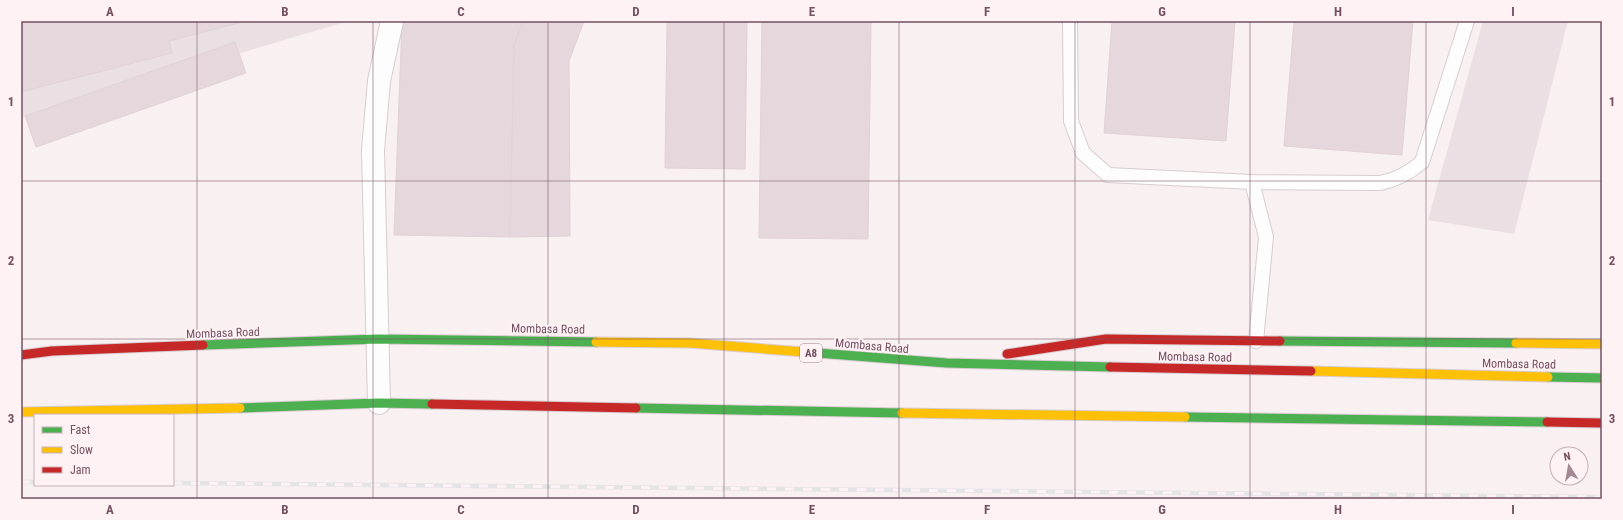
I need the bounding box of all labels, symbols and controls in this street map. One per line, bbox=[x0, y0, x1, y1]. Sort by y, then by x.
text: A bbox=[106, 4, 114, 19]
text: B bbox=[281, 4, 289, 19]
text: C bbox=[457, 4, 465, 19]
text: D bbox=[632, 4, 640, 19]
text: E bbox=[809, 4, 816, 19]
text: F bbox=[984, 4, 990, 19]
text: G bbox=[1158, 4, 1166, 19]
text: H bbox=[1334, 4, 1342, 19]
text: I bbox=[1511, 4, 1515, 19]
text: 1 bbox=[8, 94, 14, 109]
text: 1 bbox=[1609, 94, 1615, 109]
text: 2 bbox=[8, 253, 15, 268]
text: 2 bbox=[1609, 253, 1616, 268]
street label: Mombasa Road bbox=[511, 321, 585, 337]
street label: Mombasa Road bbox=[186, 325, 260, 341]
street label: Mombasa Road bbox=[835, 336, 909, 356]
road number: A8 bbox=[800, 344, 822, 362]
street label: Mombasa Road bbox=[1158, 349, 1232, 365]
street label: Mombasa Road bbox=[1482, 356, 1556, 372]
text: 3 bbox=[8, 411, 14, 426]
text: 3 bbox=[1609, 411, 1615, 426]
legend bbox=[34, 414, 174, 486]
text: Fast bbox=[70, 423, 91, 437]
text: Slow bbox=[70, 443, 93, 457]
north arrow bbox=[1549, 446, 1589, 486]
text: N bbox=[1563, 450, 1572, 464]
text: Jam bbox=[70, 463, 91, 477]
text: A bbox=[106, 502, 114, 517]
text: B bbox=[281, 502, 289, 517]
text: C bbox=[457, 502, 465, 517]
text: D bbox=[632, 502, 640, 517]
text: E bbox=[809, 502, 816, 517]
text: F bbox=[984, 502, 990, 517]
text: G bbox=[1158, 502, 1166, 517]
text: H bbox=[1334, 502, 1342, 517]
text: I bbox=[1511, 502, 1515, 517]

